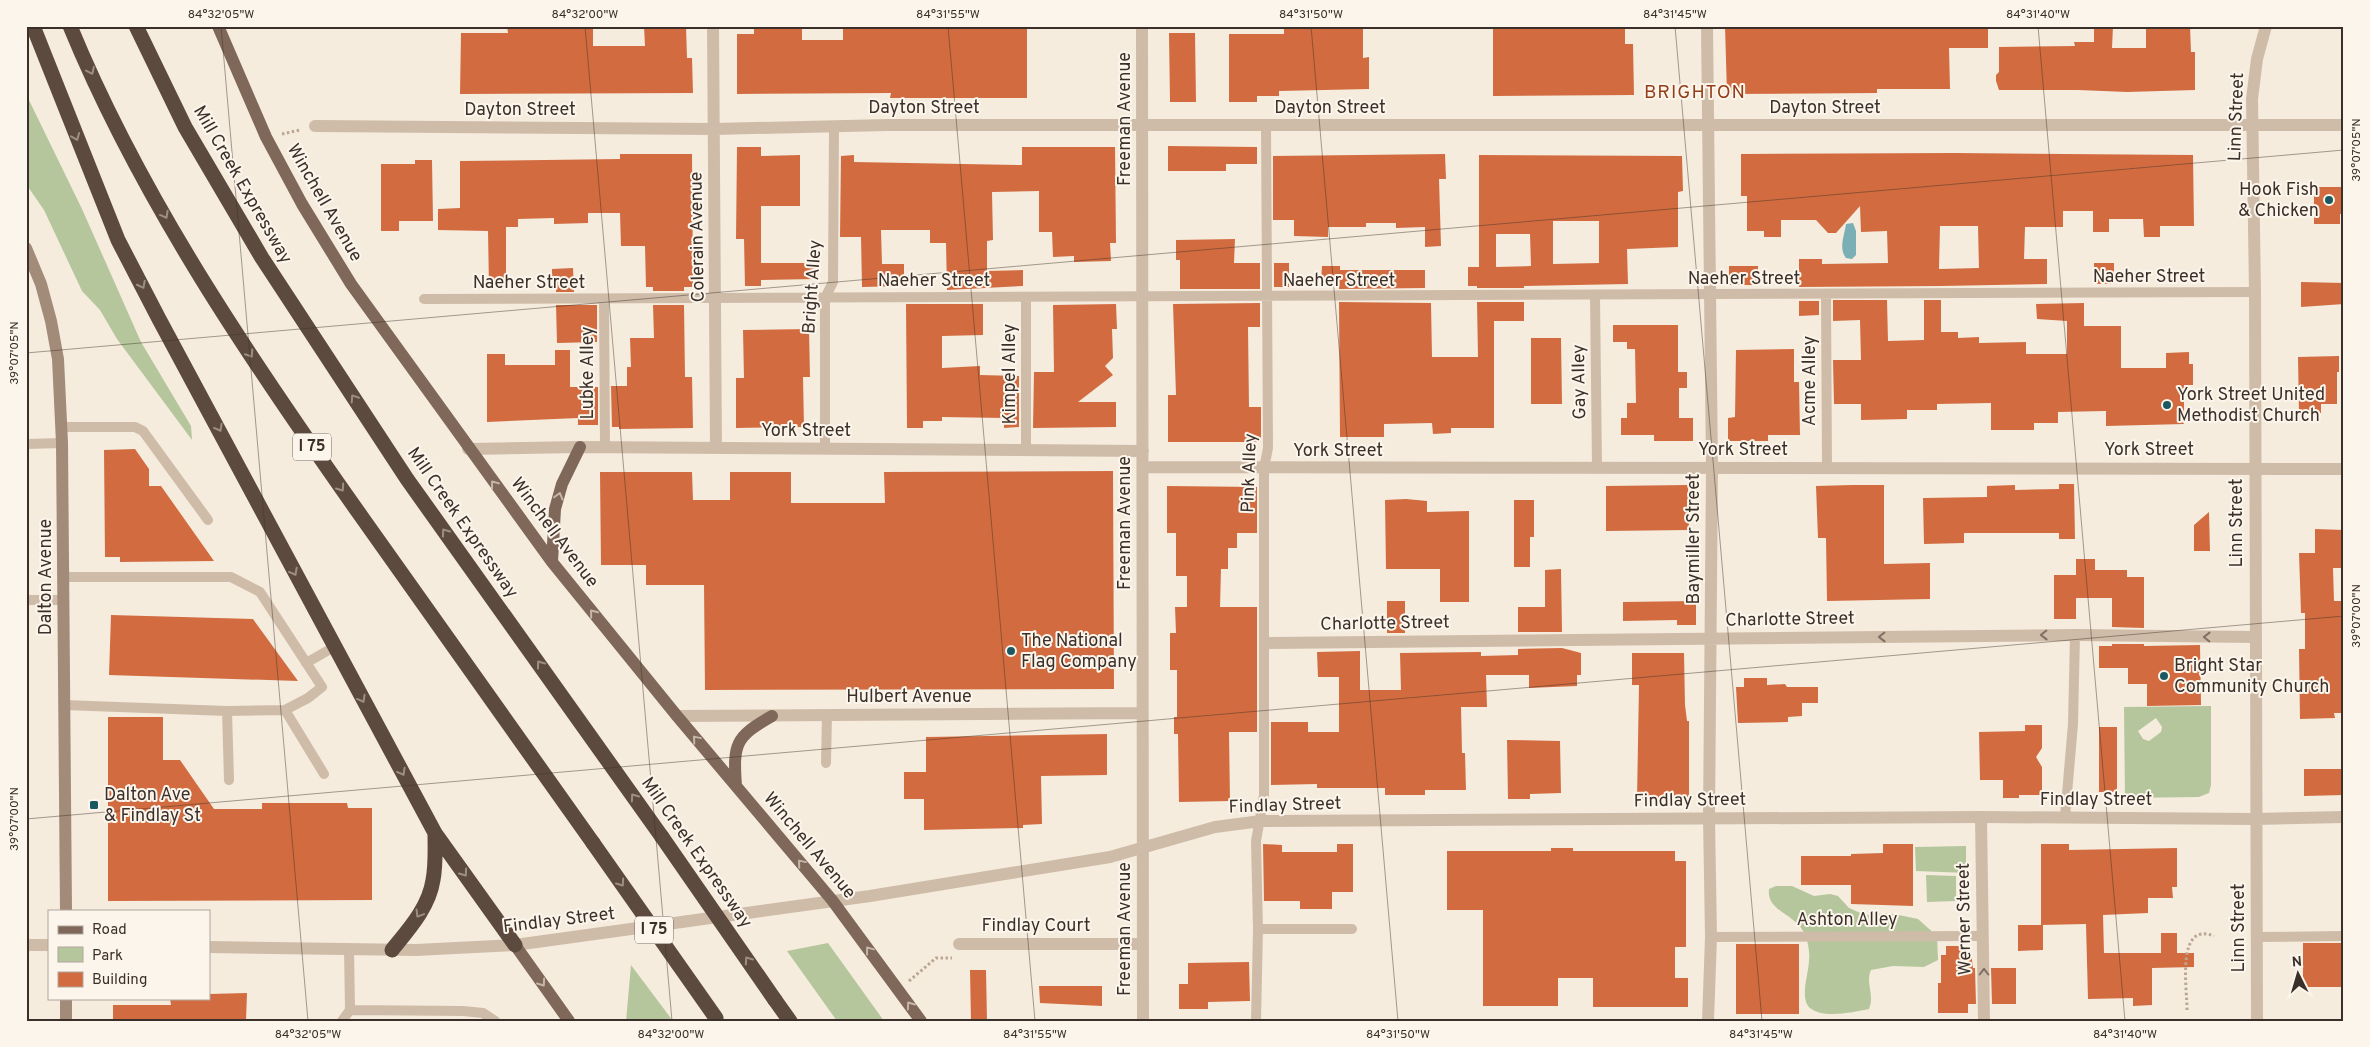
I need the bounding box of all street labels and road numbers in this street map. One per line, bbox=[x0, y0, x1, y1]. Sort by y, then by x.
street label: Freeman Avenue bbox=[1114, 52, 1137, 186]
street label: Linn Street bbox=[2224, 72, 2250, 162]
street label: Dayton Street bbox=[868, 97, 980, 120]
street label: Dayton Street bbox=[1274, 97, 1386, 120]
street label: Dayton Street bbox=[1769, 97, 1881, 120]
street label: Dayton Street bbox=[464, 99, 576, 122]
street label: Mill Creek Expressway bbox=[187, 102, 297, 268]
street label: Winchell Avenue bbox=[281, 140, 367, 266]
street label: Colerain Avenue bbox=[685, 171, 711, 303]
street label: Bright Alley bbox=[798, 239, 828, 335]
street label: Naeher Street bbox=[2093, 266, 2205, 289]
street label: Naeher Street bbox=[1688, 268, 1800, 291]
street label: Naeher Street bbox=[878, 270, 990, 293]
street label: Naeher Street bbox=[1283, 270, 1395, 293]
street label: Naeher Street bbox=[473, 272, 585, 295]
street label: Kimpel Alley bbox=[999, 324, 1022, 424]
street label: Lubke Alley bbox=[577, 326, 600, 420]
street label: Acme Alley bbox=[1799, 336, 1822, 426]
street label: Gay Alley bbox=[1568, 344, 1592, 420]
street label: York Street bbox=[761, 420, 851, 443]
street label: Pink Alley bbox=[1237, 433, 1263, 513]
road number: I 75 bbox=[293, 434, 331, 461]
street label: York Street bbox=[1698, 439, 1788, 462]
street label: York Street bbox=[2104, 439, 2194, 462]
street label: York Street bbox=[1293, 440, 1383, 463]
street label: Mill Creek Expressway bbox=[401, 443, 523, 603]
street label: Freeman Avenue bbox=[1114, 456, 1137, 590]
street label: Winchell Avenue bbox=[505, 473, 603, 593]
street label: Baymiller Street bbox=[1683, 473, 1706, 605]
street label: Linn Street bbox=[2226, 479, 2249, 567]
street label: Dalton Avenue bbox=[35, 519, 58, 635]
street label: Charlotte Street bbox=[1725, 607, 1855, 633]
street label: Charlotte Street bbox=[1320, 611, 1450, 637]
street label: Hulbert Avenue bbox=[846, 686, 972, 709]
street label: Mill Creek Expressway bbox=[635, 773, 757, 933]
street label: Winchell Avenue bbox=[758, 788, 860, 904]
street label: Findlay Street bbox=[1633, 789, 1747, 813]
street label: Findlay Street bbox=[2040, 789, 2152, 812]
street label: Findlay Street bbox=[1228, 793, 1342, 819]
street label: Freeman Avenue bbox=[1114, 862, 1137, 996]
street label: Werner Street bbox=[1953, 863, 1977, 975]
street label: Linn Street bbox=[2228, 884, 2251, 972]
street label: Findlay Street bbox=[502, 903, 616, 939]
street label: Ashton Alley bbox=[1796, 909, 1898, 932]
street label: Findlay Court bbox=[981, 915, 1091, 938]
road number: I 75 bbox=[635, 916, 673, 944]

